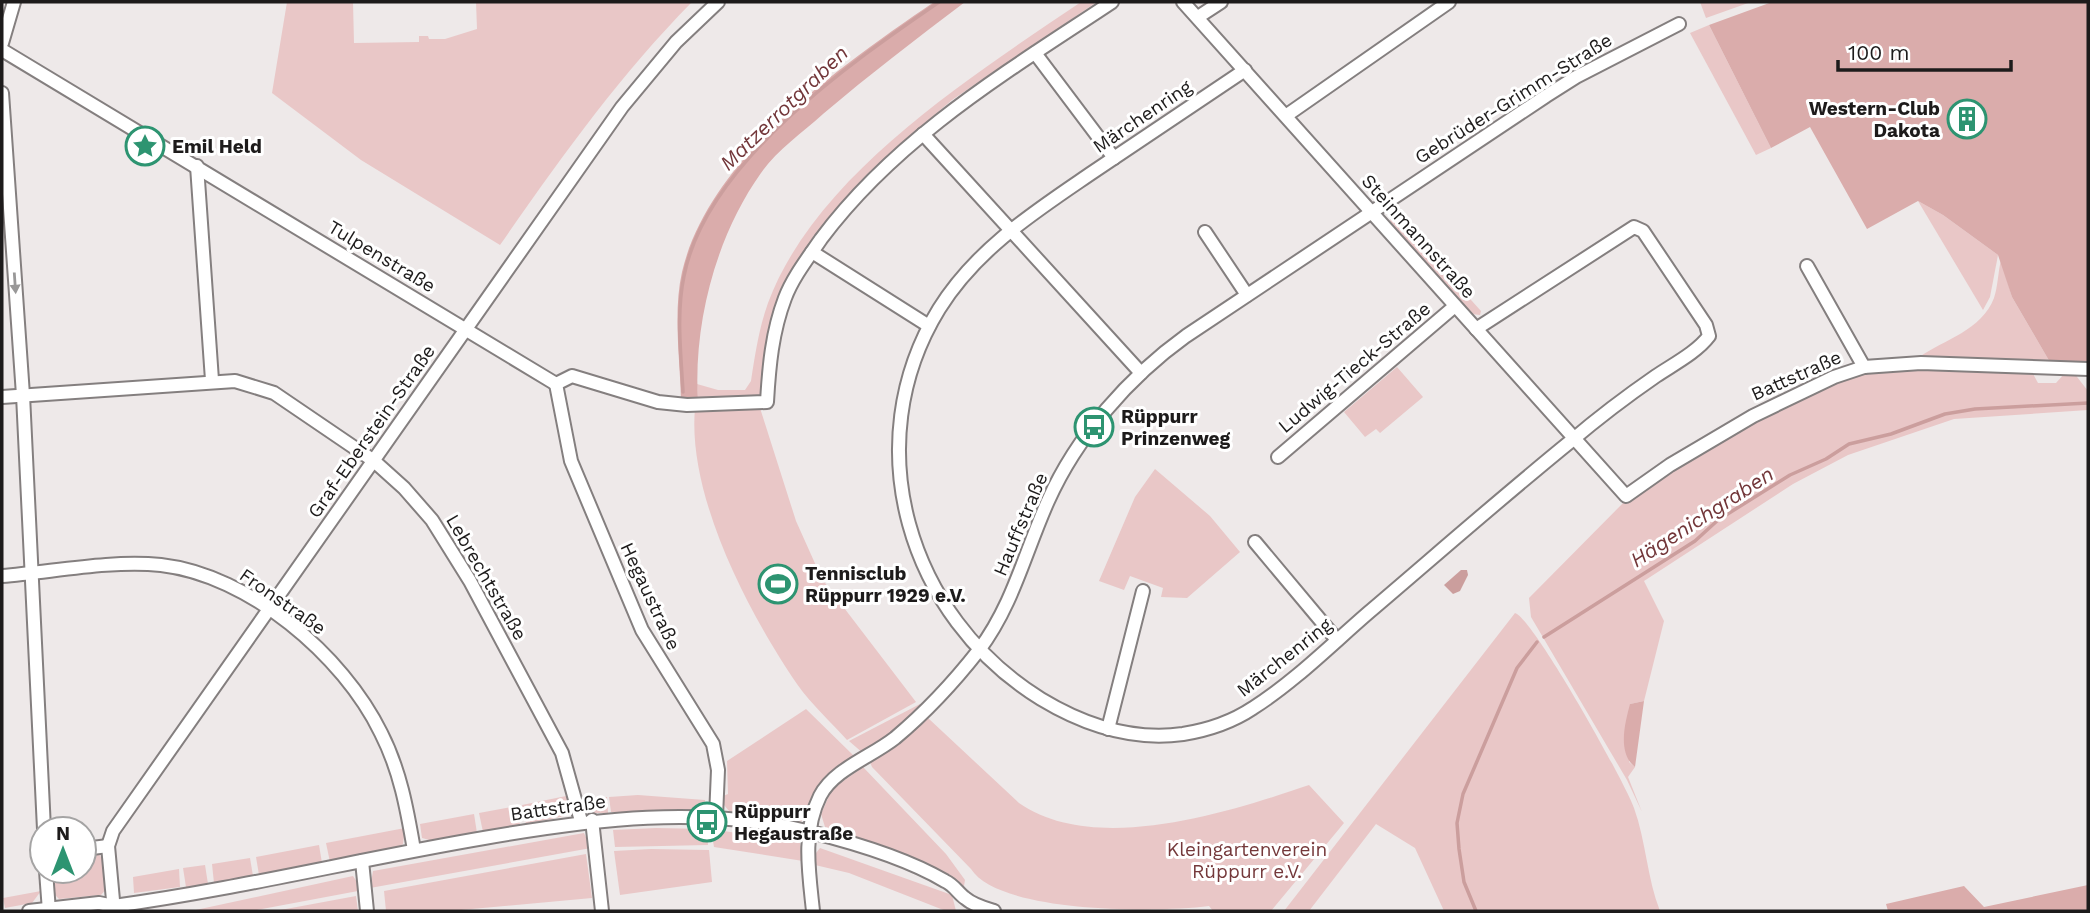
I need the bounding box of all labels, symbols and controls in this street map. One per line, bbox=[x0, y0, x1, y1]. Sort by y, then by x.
street label: Gebrüder-Grimm-Straße bbox=[1410, 28, 1616, 169]
scale bar bbox=[1838, 28, 2011, 72]
water label: Matzerrotgraben bbox=[714, 40, 853, 175]
text: 100 m bbox=[1848, 40, 1910, 65]
street label: Märchenring bbox=[1089, 74, 1197, 158]
place label: Western-Club Dakota bbox=[1809, 97, 1940, 142]
building icon: Western-Club Dakota bbox=[1946, 98, 1988, 140]
place icon: Emil Held bbox=[124, 125, 166, 167]
place label: Emil Held bbox=[172, 135, 262, 158]
street label: Steinmannstraße bbox=[1357, 169, 1480, 303]
street label: Tulpenstraße bbox=[324, 215, 440, 298]
one-way arrow bbox=[10, 272, 21, 294]
street label: Ludwig-Tieck-Straße bbox=[1274, 297, 1435, 438]
street label: Graf-Eberstein-Straße bbox=[303, 340, 440, 522]
street label: Battstraße bbox=[1747, 345, 1845, 406]
place label: Rüppurr Prinzenweg bbox=[1121, 405, 1230, 450]
bus stop icon: Rüppurr Prinzenweg bbox=[1073, 406, 1115, 448]
water label: Hägenichgraben bbox=[1625, 461, 1778, 572]
street label: Hauffstraße bbox=[988, 469, 1053, 579]
street label: Lebrechtstraße bbox=[441, 510, 532, 644]
street label: Hegaustraße bbox=[616, 539, 686, 654]
place label: Tennisclub Rüppurr 1929 e.V. bbox=[805, 562, 966, 607]
street label: Fronstraße bbox=[235, 563, 330, 640]
sports icon: Tennisclub Rüppurr 1929 e.V. bbox=[757, 563, 799, 605]
street label: Märchenring bbox=[1232, 613, 1337, 702]
street label: Battstraße bbox=[509, 789, 607, 826]
place label: Rüppurr Hegaustraße bbox=[734, 800, 853, 845]
bus stop icon: Rüppurr Hegaustraße bbox=[686, 801, 728, 843]
north arrow bbox=[28, 815, 98, 885]
text: N bbox=[56, 822, 70, 845]
park label: Kleingartenverein Rüppurr e.V. bbox=[1167, 838, 1327, 883]

